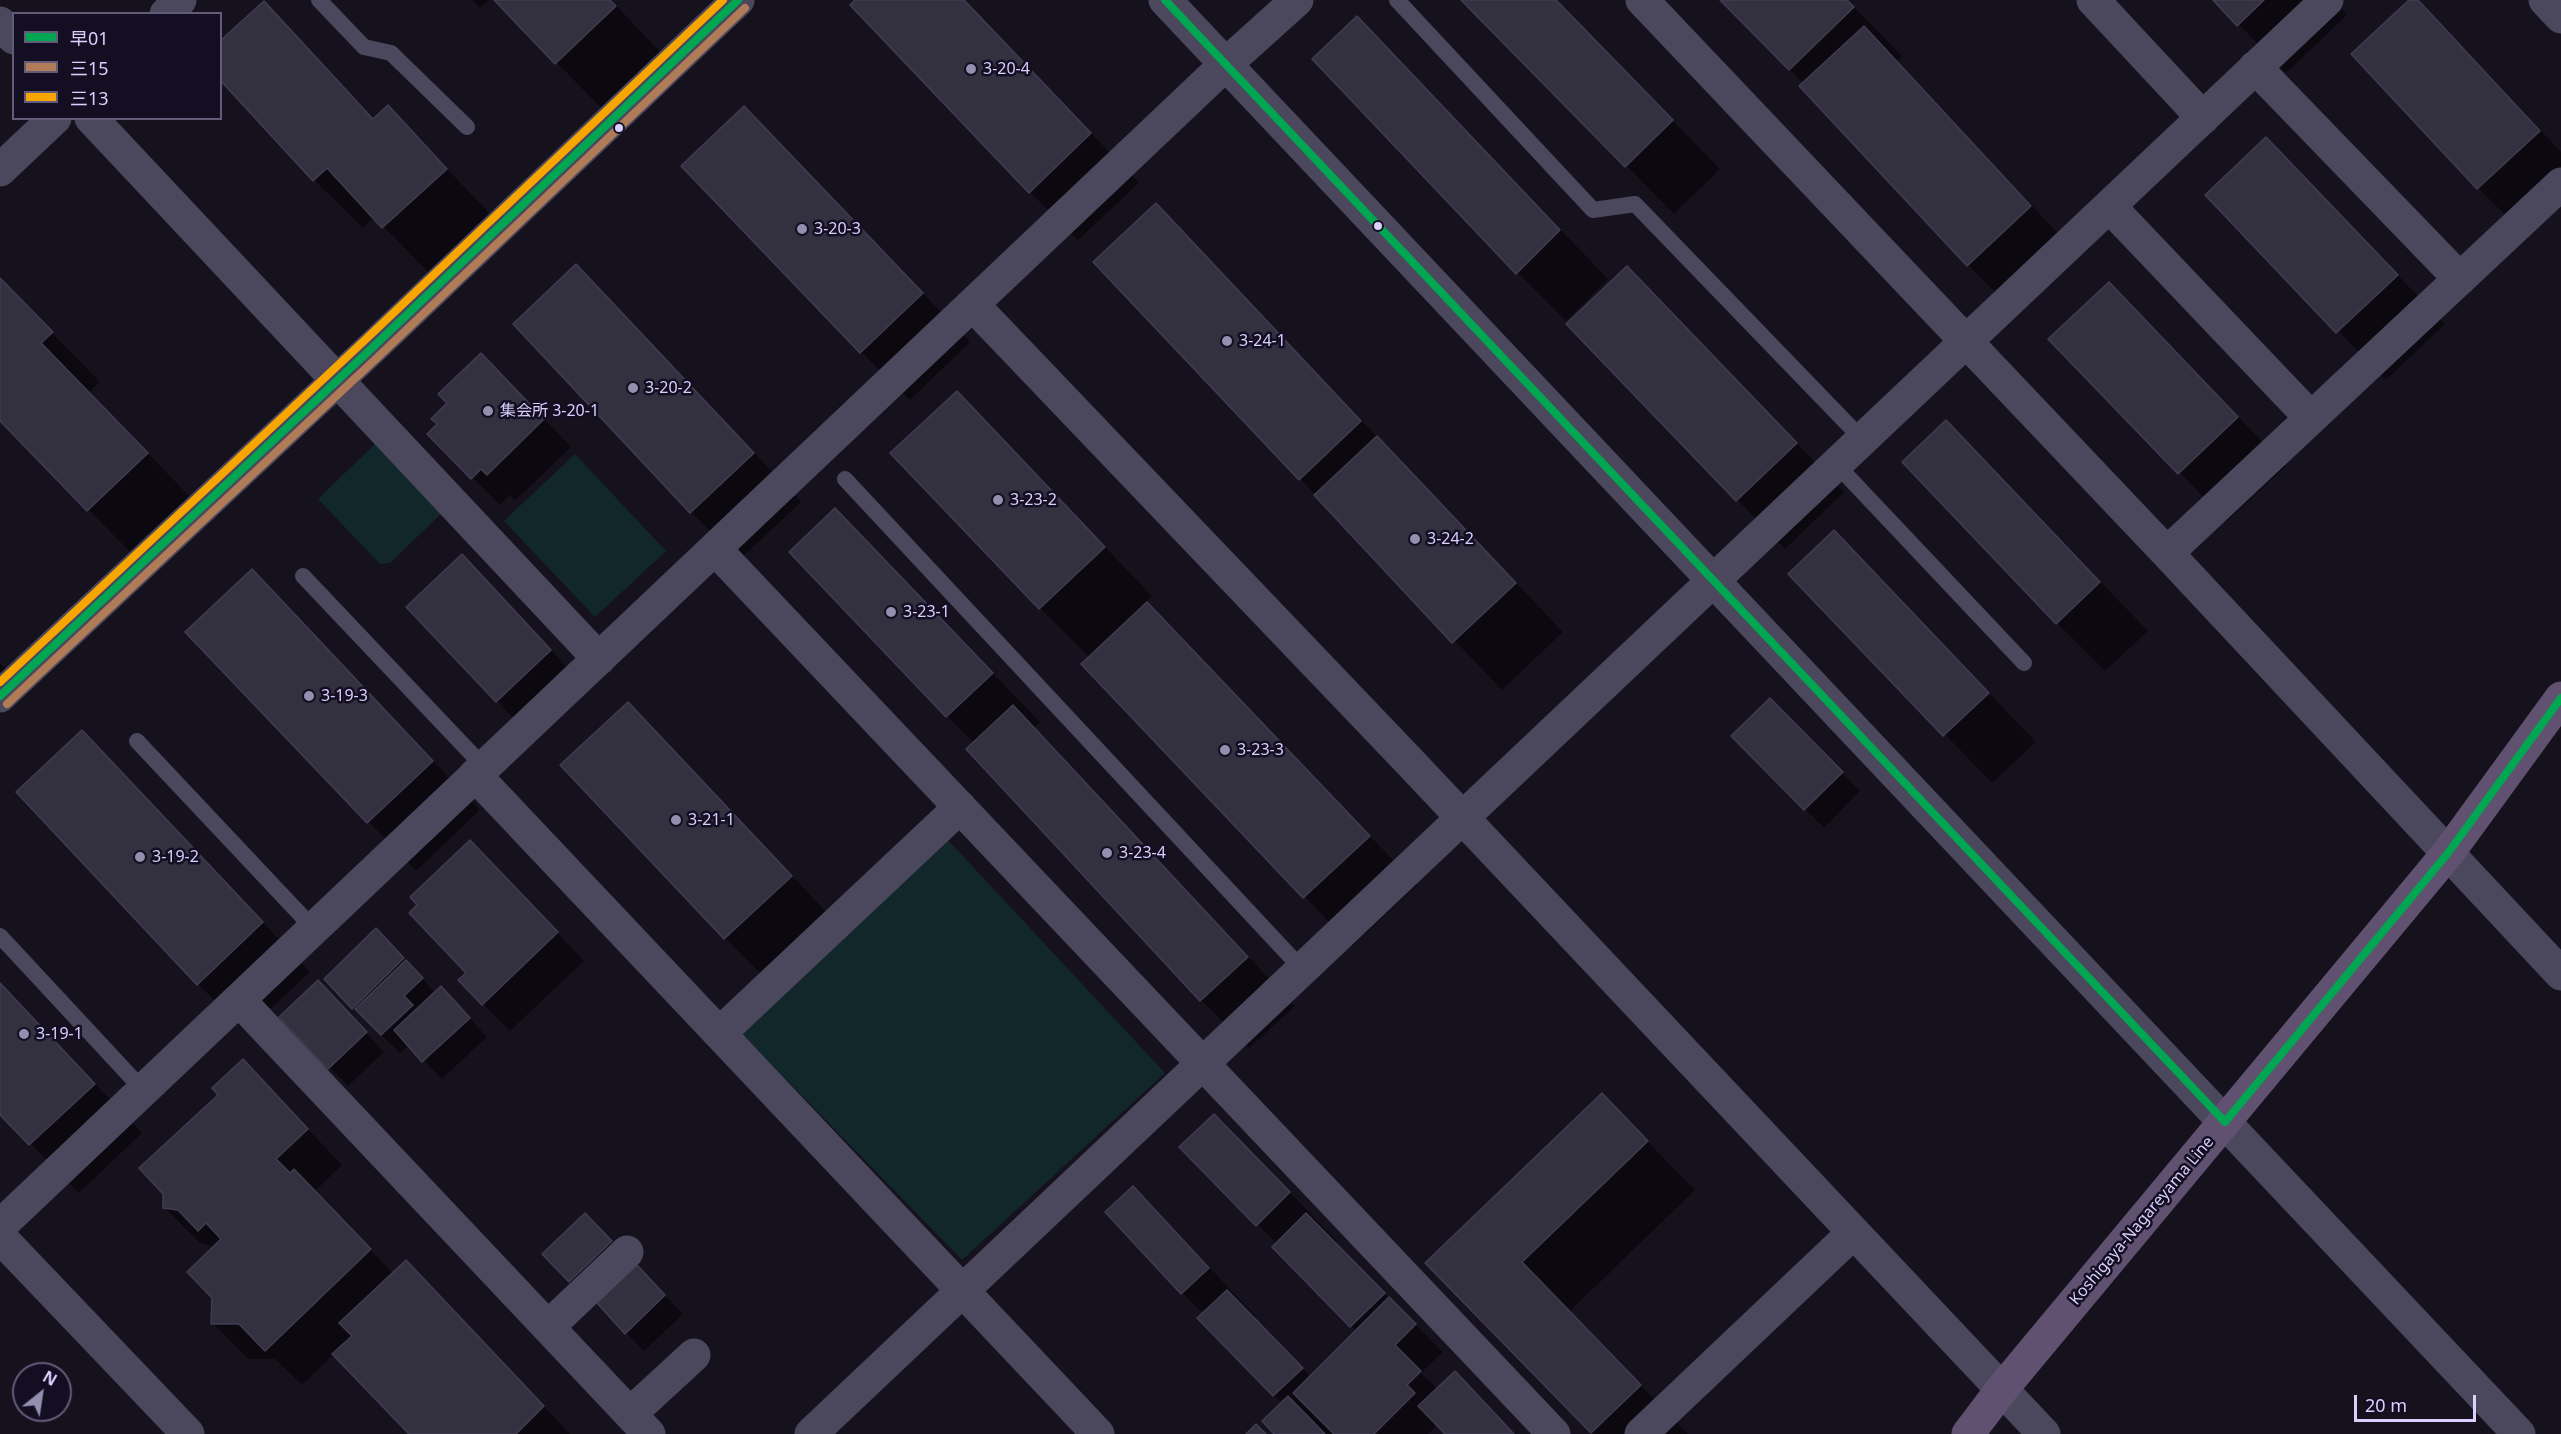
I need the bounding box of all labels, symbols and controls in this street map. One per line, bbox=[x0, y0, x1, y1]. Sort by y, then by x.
legend bbox=[12, 12, 222, 120]
text: 早01 bbox=[70, 26, 109, 50]
text: 三15 bbox=[70, 56, 109, 80]
place label: 3-20-4 bbox=[983, 59, 1030, 79]
marker: 3-20-4 bbox=[964, 62, 978, 76]
text: 三13 bbox=[70, 86, 109, 110]
unlabelled marker bbox=[613, 122, 625, 134]
place label: 3-20-3 bbox=[814, 219, 861, 239]
unlabelled marker bbox=[1372, 220, 1384, 232]
marker: 3-20-3 bbox=[795, 222, 809, 236]
place label: 3-24-1 bbox=[1239, 331, 1286, 351]
marker: 3-24-1 bbox=[1220, 334, 1234, 348]
place label: 3-20-2 bbox=[645, 378, 692, 398]
marker: 3-20-2 bbox=[626, 381, 640, 395]
place label: 集会所 3-20-1 bbox=[500, 401, 599, 421]
marker: 集会所 3-20-1 bbox=[481, 404, 495, 418]
place label: 3-23-2 bbox=[1010, 490, 1057, 510]
marker: 3-23-2 bbox=[991, 493, 1005, 507]
place label: 3-24-2 bbox=[1427, 529, 1474, 549]
marker: 3-24-2 bbox=[1408, 532, 1422, 546]
place label: 3-23-1 bbox=[903, 602, 950, 622]
marker: 3-23-1 bbox=[884, 605, 898, 619]
place label: 3-19-3 bbox=[321, 686, 368, 706]
marker: 3-19-3 bbox=[302, 689, 316, 703]
place label: 3-23-3 bbox=[1237, 740, 1284, 760]
marker: 3-23-3 bbox=[1218, 743, 1232, 757]
place label: 3-21-1 bbox=[688, 810, 735, 830]
marker: 3-21-1 bbox=[669, 813, 683, 827]
place label: 3-23-4 bbox=[1119, 843, 1166, 863]
marker: 3-23-4 bbox=[1100, 846, 1114, 860]
place label: 3-19-2 bbox=[152, 847, 199, 867]
marker: 3-19-2 bbox=[133, 850, 147, 864]
place label: 3-19-1 bbox=[36, 1024, 83, 1044]
marker: 3-19-1 bbox=[17, 1027, 31, 1041]
street label: Koshigaya-Nagareyama Line bbox=[2066, 1133, 2218, 1309]
north arrow bbox=[12, 1362, 72, 1422]
text: N bbox=[39, 1365, 61, 1391]
scale bar bbox=[2357, 1383, 2478, 1421]
text: 20 m bbox=[2365, 1393, 2407, 1417]

